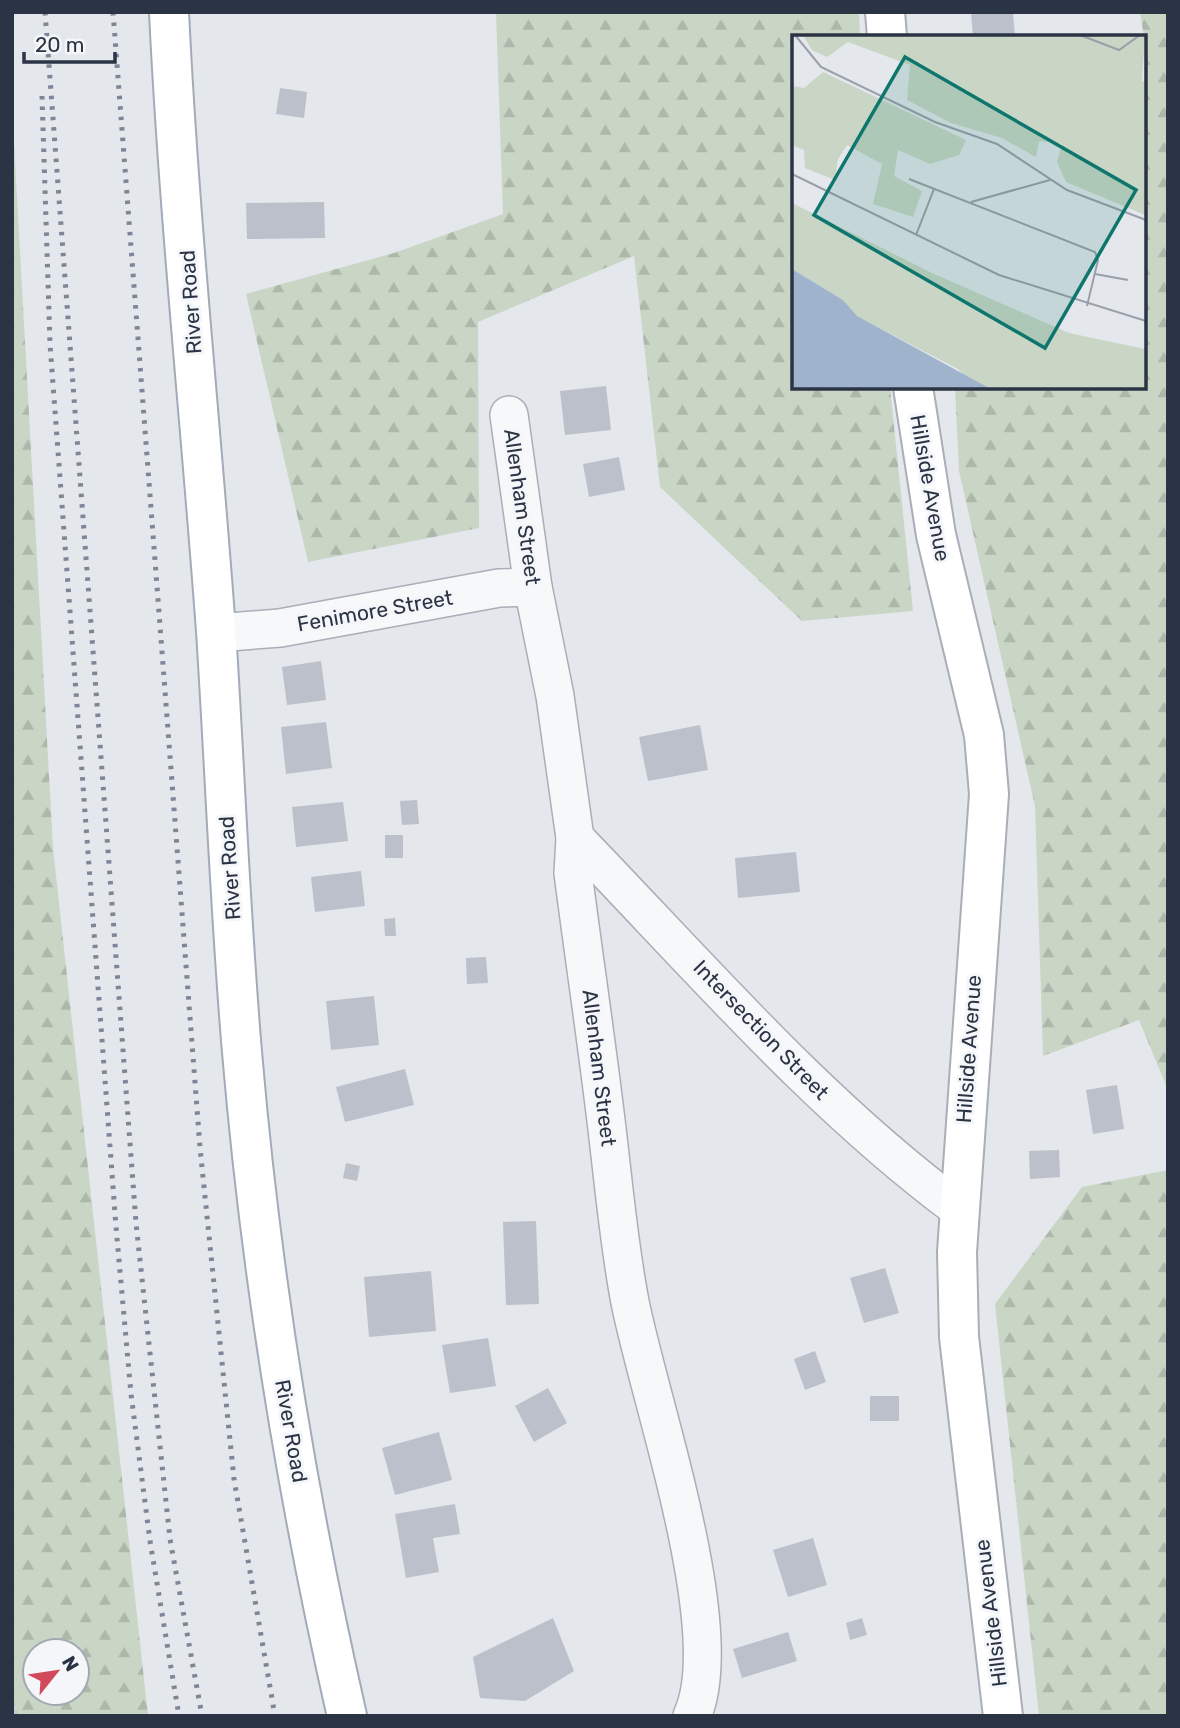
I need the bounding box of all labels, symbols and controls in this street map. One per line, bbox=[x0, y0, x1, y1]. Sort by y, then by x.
scale bar bbox=[24, 21, 116, 65]
text: 20 m bbox=[35, 32, 84, 57]
inset map bbox=[792, 35, 1145, 388]
street label: River Road bbox=[174, 249, 207, 355]
street label: Hillside Avenue bbox=[905, 413, 956, 563]
street label: Allenham Street bbox=[499, 427, 546, 587]
street label: Fenimore Street bbox=[295, 585, 455, 637]
street label: River Road bbox=[213, 815, 246, 921]
street label: Intersection Street bbox=[688, 955, 834, 1105]
street label: Hillside Avenue bbox=[951, 974, 986, 1124]
street label: Allenham Street bbox=[577, 988, 622, 1148]
street label: River Road bbox=[270, 1377, 313, 1484]
street label: Hillside Avenue bbox=[969, 1538, 1012, 1688]
north arrow bbox=[21, 1637, 91, 1707]
text: N bbox=[57, 1652, 84, 1675]

